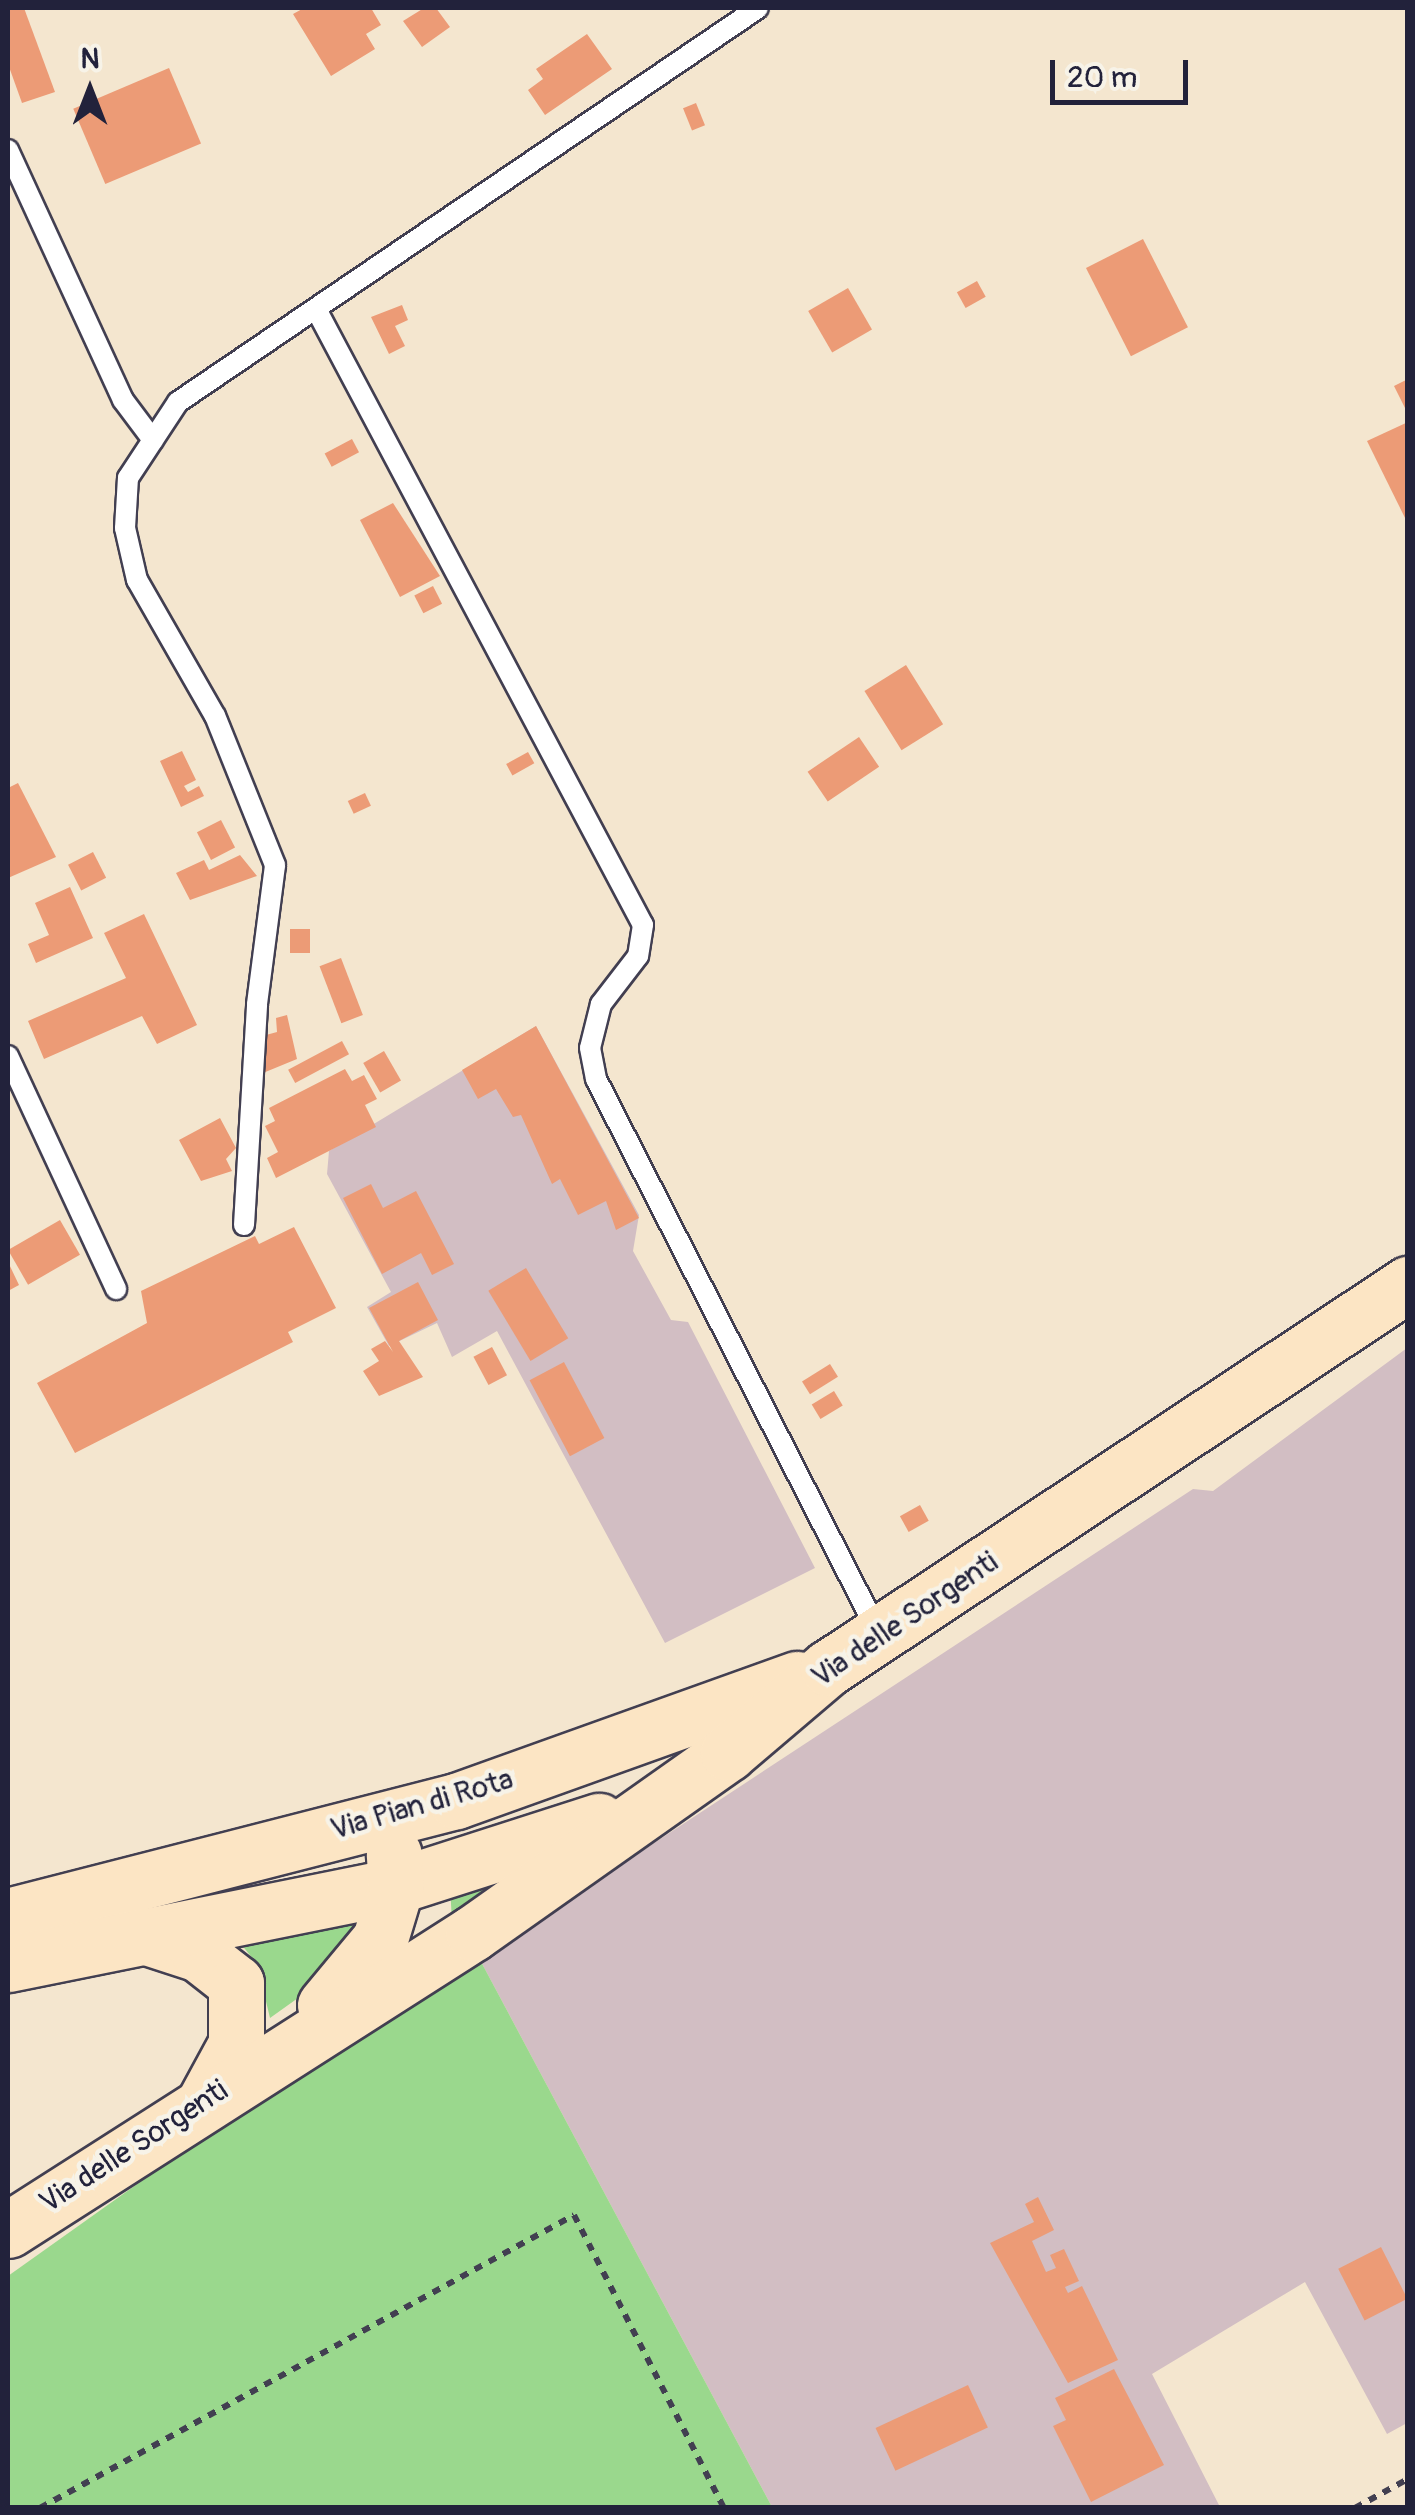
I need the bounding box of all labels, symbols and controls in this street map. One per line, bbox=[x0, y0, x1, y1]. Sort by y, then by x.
north arrow bbox=[40, 40, 140, 140]
scale bar bbox=[1055, 40, 1192, 102]
text: N bbox=[81, 42, 99, 77]
text: 20 m bbox=[1067, 59, 1137, 96]
street label: Via delle Sorgenti bbox=[805, 1544, 1005, 1696]
street label: Via Pian di Rota bbox=[327, 1762, 517, 1848]
street label: Via delle Sorgenti bbox=[33, 2073, 235, 2221]

